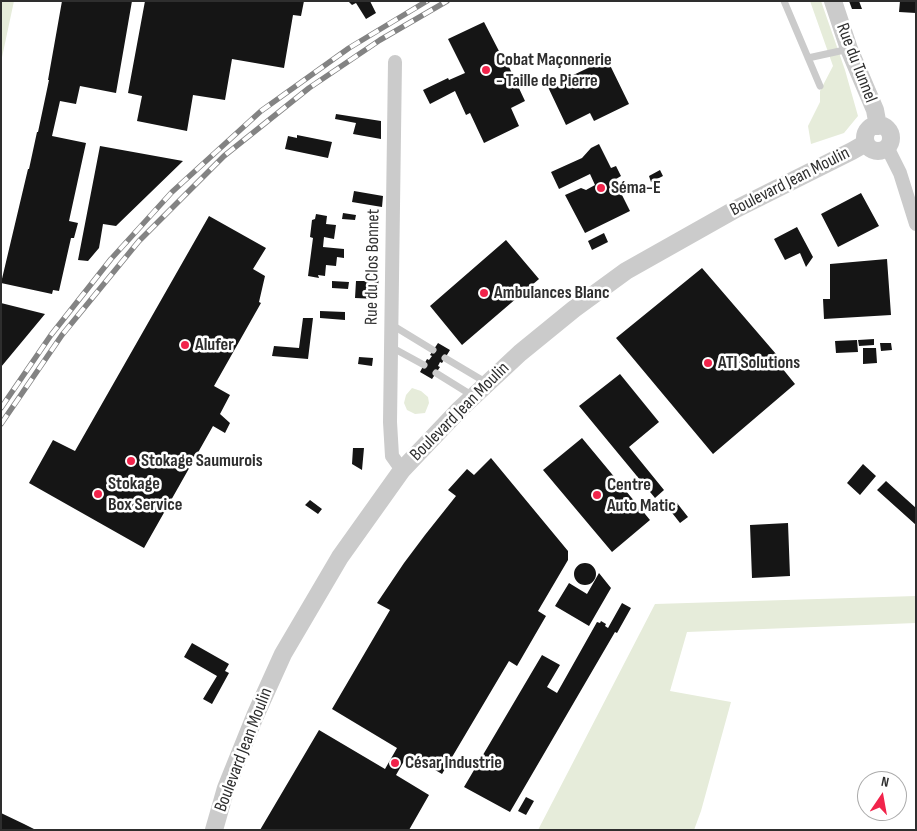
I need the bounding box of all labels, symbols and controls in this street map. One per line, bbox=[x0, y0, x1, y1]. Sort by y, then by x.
street label: Rue du Tunnel bbox=[831, 20, 881, 106]
place label: Cobat Maçonnerie - Taille de Pierre bbox=[496, 49, 612, 92]
marker: Cobat Maçonnerie - Taille de Pierre bbox=[480, 64, 492, 76]
street label: Boulevard Jean Moulin bbox=[727, 143, 853, 221]
place label: Séma-E bbox=[611, 177, 661, 199]
marker: Séma-E bbox=[595, 182, 607, 194]
street label: Rue du Clos Bonnet bbox=[361, 209, 385, 325]
place label: Ambulances Blanc bbox=[494, 282, 610, 304]
marker: Ambulances Blanc bbox=[478, 287, 490, 299]
place label: Alufer bbox=[195, 334, 234, 356]
marker: Alufer bbox=[179, 339, 191, 351]
place label: ATI Solutions bbox=[718, 352, 800, 374]
marker: ATI Solutions bbox=[702, 357, 714, 369]
street label: Boulevard Jean Moulin bbox=[406, 358, 514, 466]
place label: Stokage Saumurois bbox=[141, 450, 263, 472]
marker: Stokage Saumurois bbox=[125, 455, 137, 467]
place label: Stokage Box Service bbox=[108, 473, 182, 516]
place label: Centre Auto Matic bbox=[607, 474, 676, 516]
marker: Stokage Box Service bbox=[92, 488, 104, 500]
marker: Centre Auto Matic bbox=[591, 489, 603, 501]
street label: Boulevard Jean Moulin bbox=[210, 685, 278, 815]
place label: César Industrie bbox=[405, 752, 502, 774]
marker: César Industrie bbox=[389, 757, 401, 769]
north arrow bbox=[857, 771, 907, 821]
text: N bbox=[880, 773, 890, 791]

